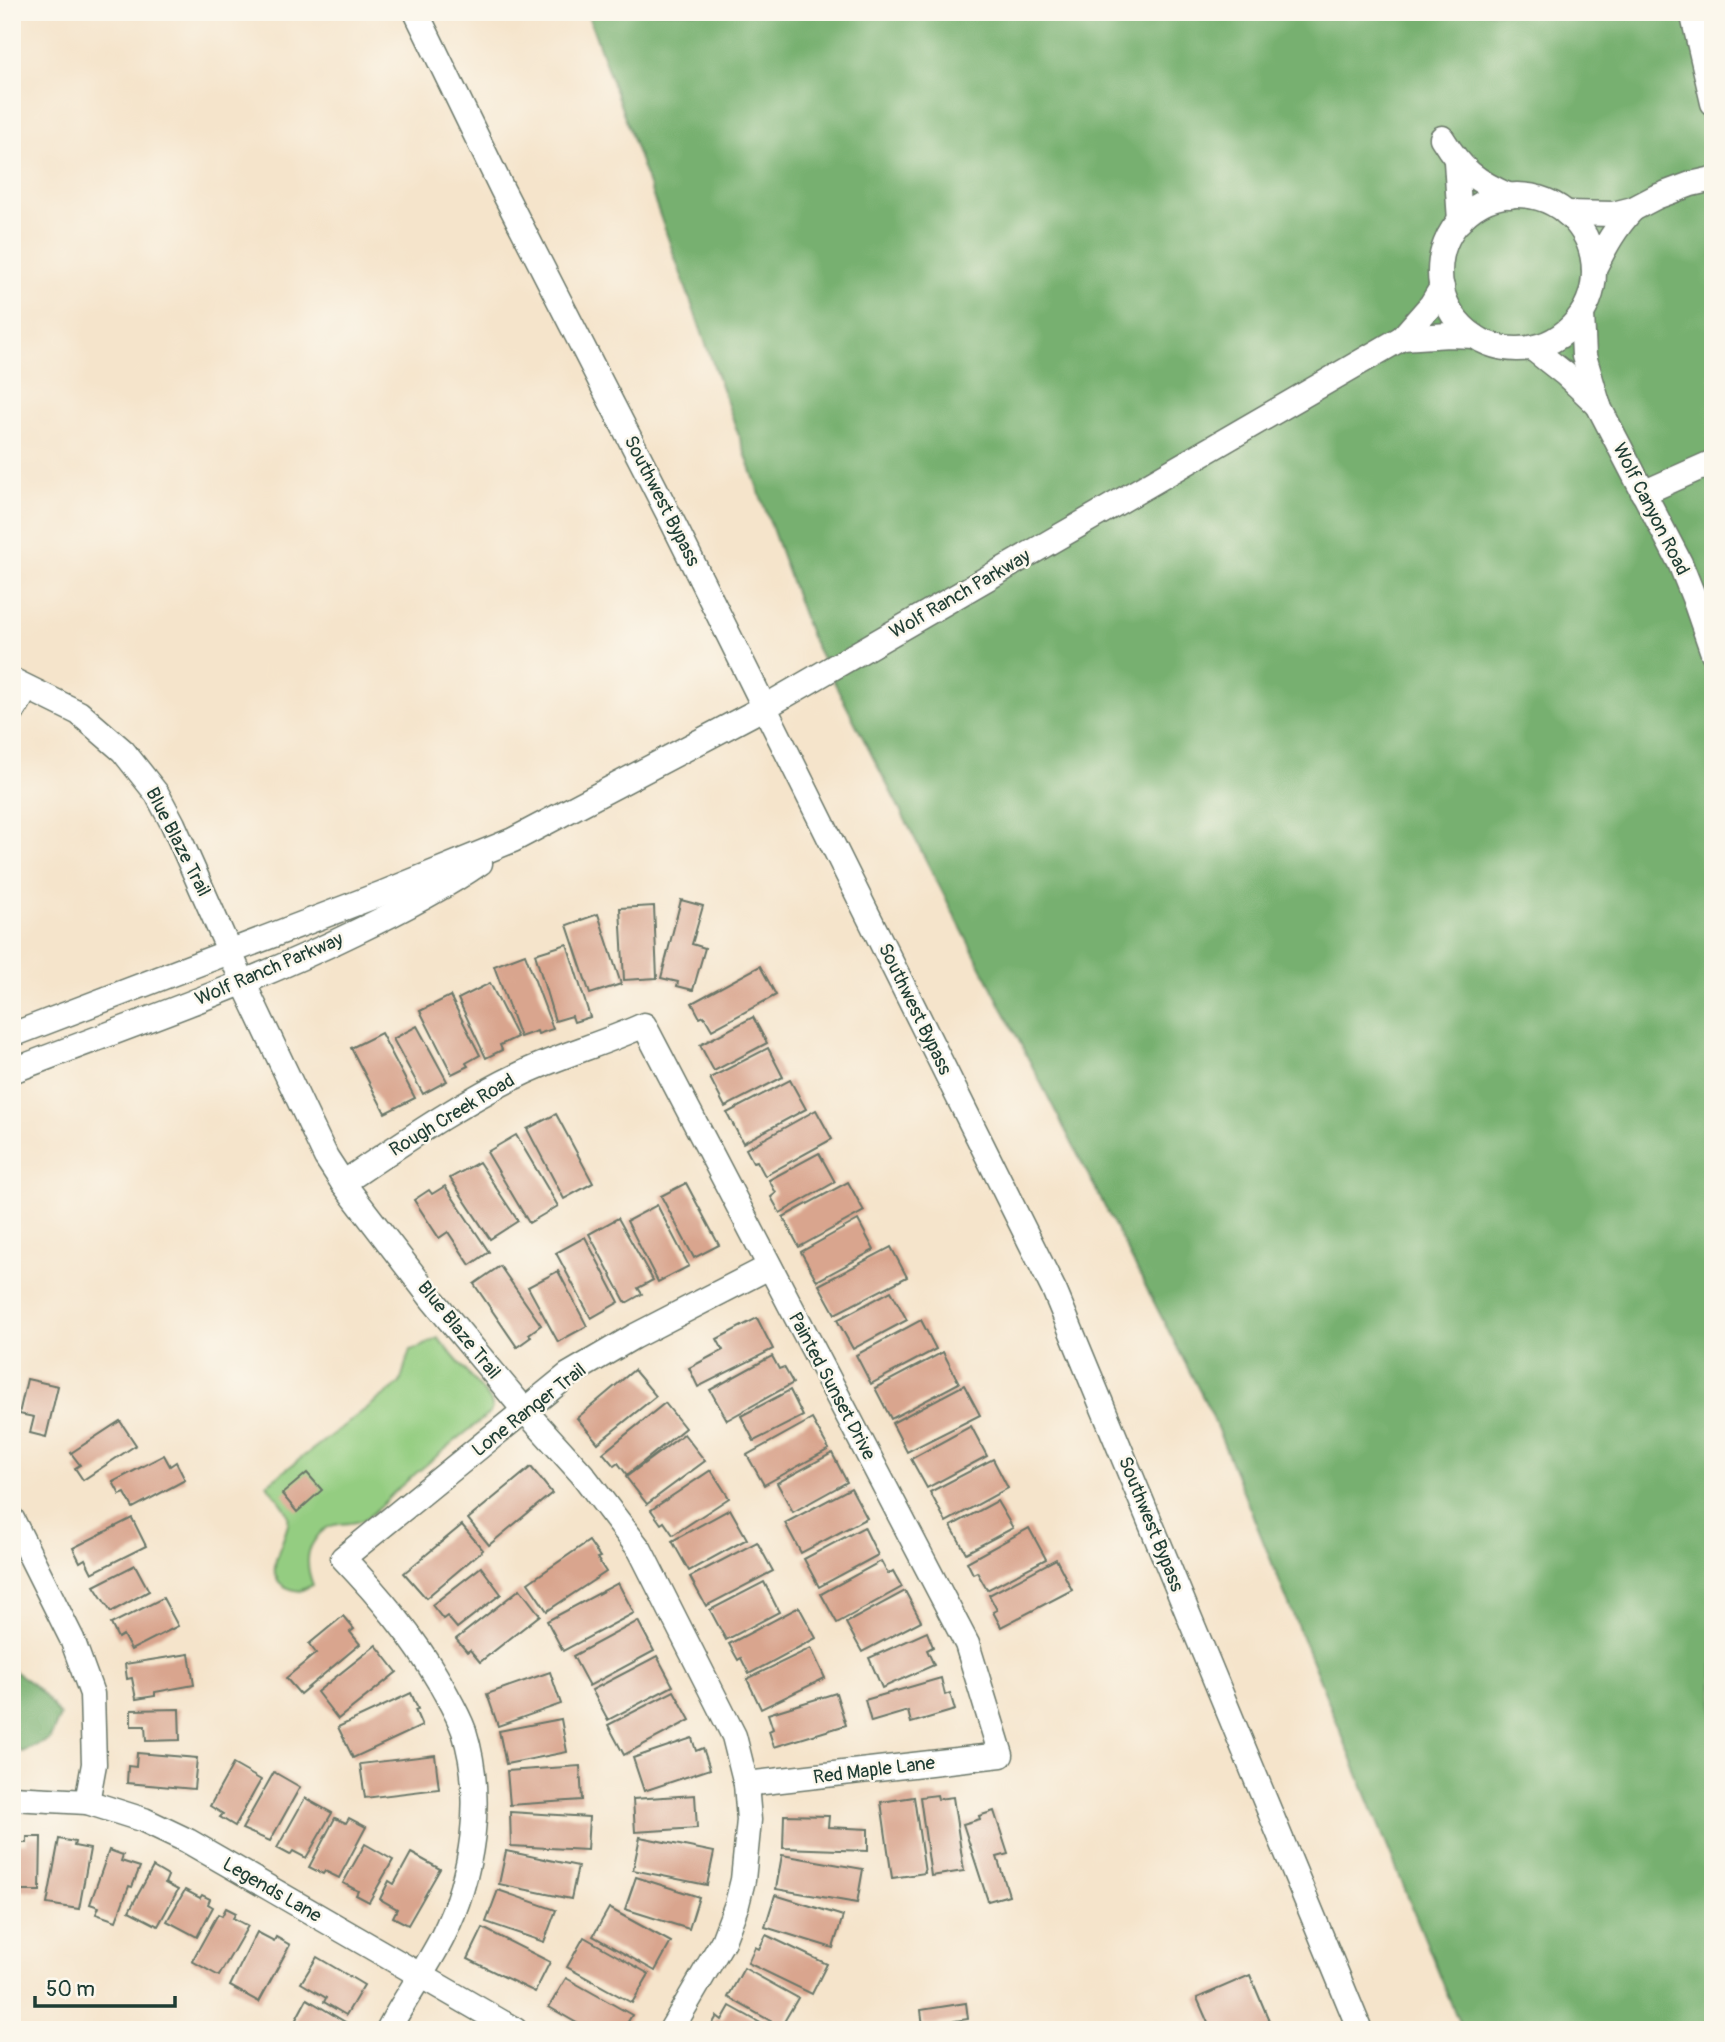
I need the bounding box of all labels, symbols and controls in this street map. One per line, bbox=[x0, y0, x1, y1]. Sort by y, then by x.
street label: Southwest Bypass bbox=[619, 432, 706, 571]
street label: Wolf Canyon Road bbox=[1607, 439, 1695, 579]
street label: Wolf Ranch Parkway bbox=[885, 544, 1035, 644]
street label: Blue Blaze Trail bbox=[140, 783, 216, 901]
street label: Wolf Ranch Parkway bbox=[191, 927, 347, 1011]
street label: Southwest Bypass bbox=[873, 939, 957, 1079]
street label: Rough Creek Road bbox=[385, 1068, 519, 1162]
street label: Blue Blaze Trail bbox=[412, 1276, 506, 1384]
street label: Painted Sunset Drive bbox=[783, 1308, 881, 1465]
street label: Lone Ranger Trail bbox=[467, 1358, 591, 1462]
street label: Southwest Bypass bbox=[1113, 1453, 1189, 1596]
street label: Red Maple Lane bbox=[812, 1751, 937, 1789]
street label: Legends Lane bbox=[218, 1852, 326, 1928]
scale bar bbox=[35, 1965, 175, 2009]
text: 50 m bbox=[46, 1976, 95, 2003]

